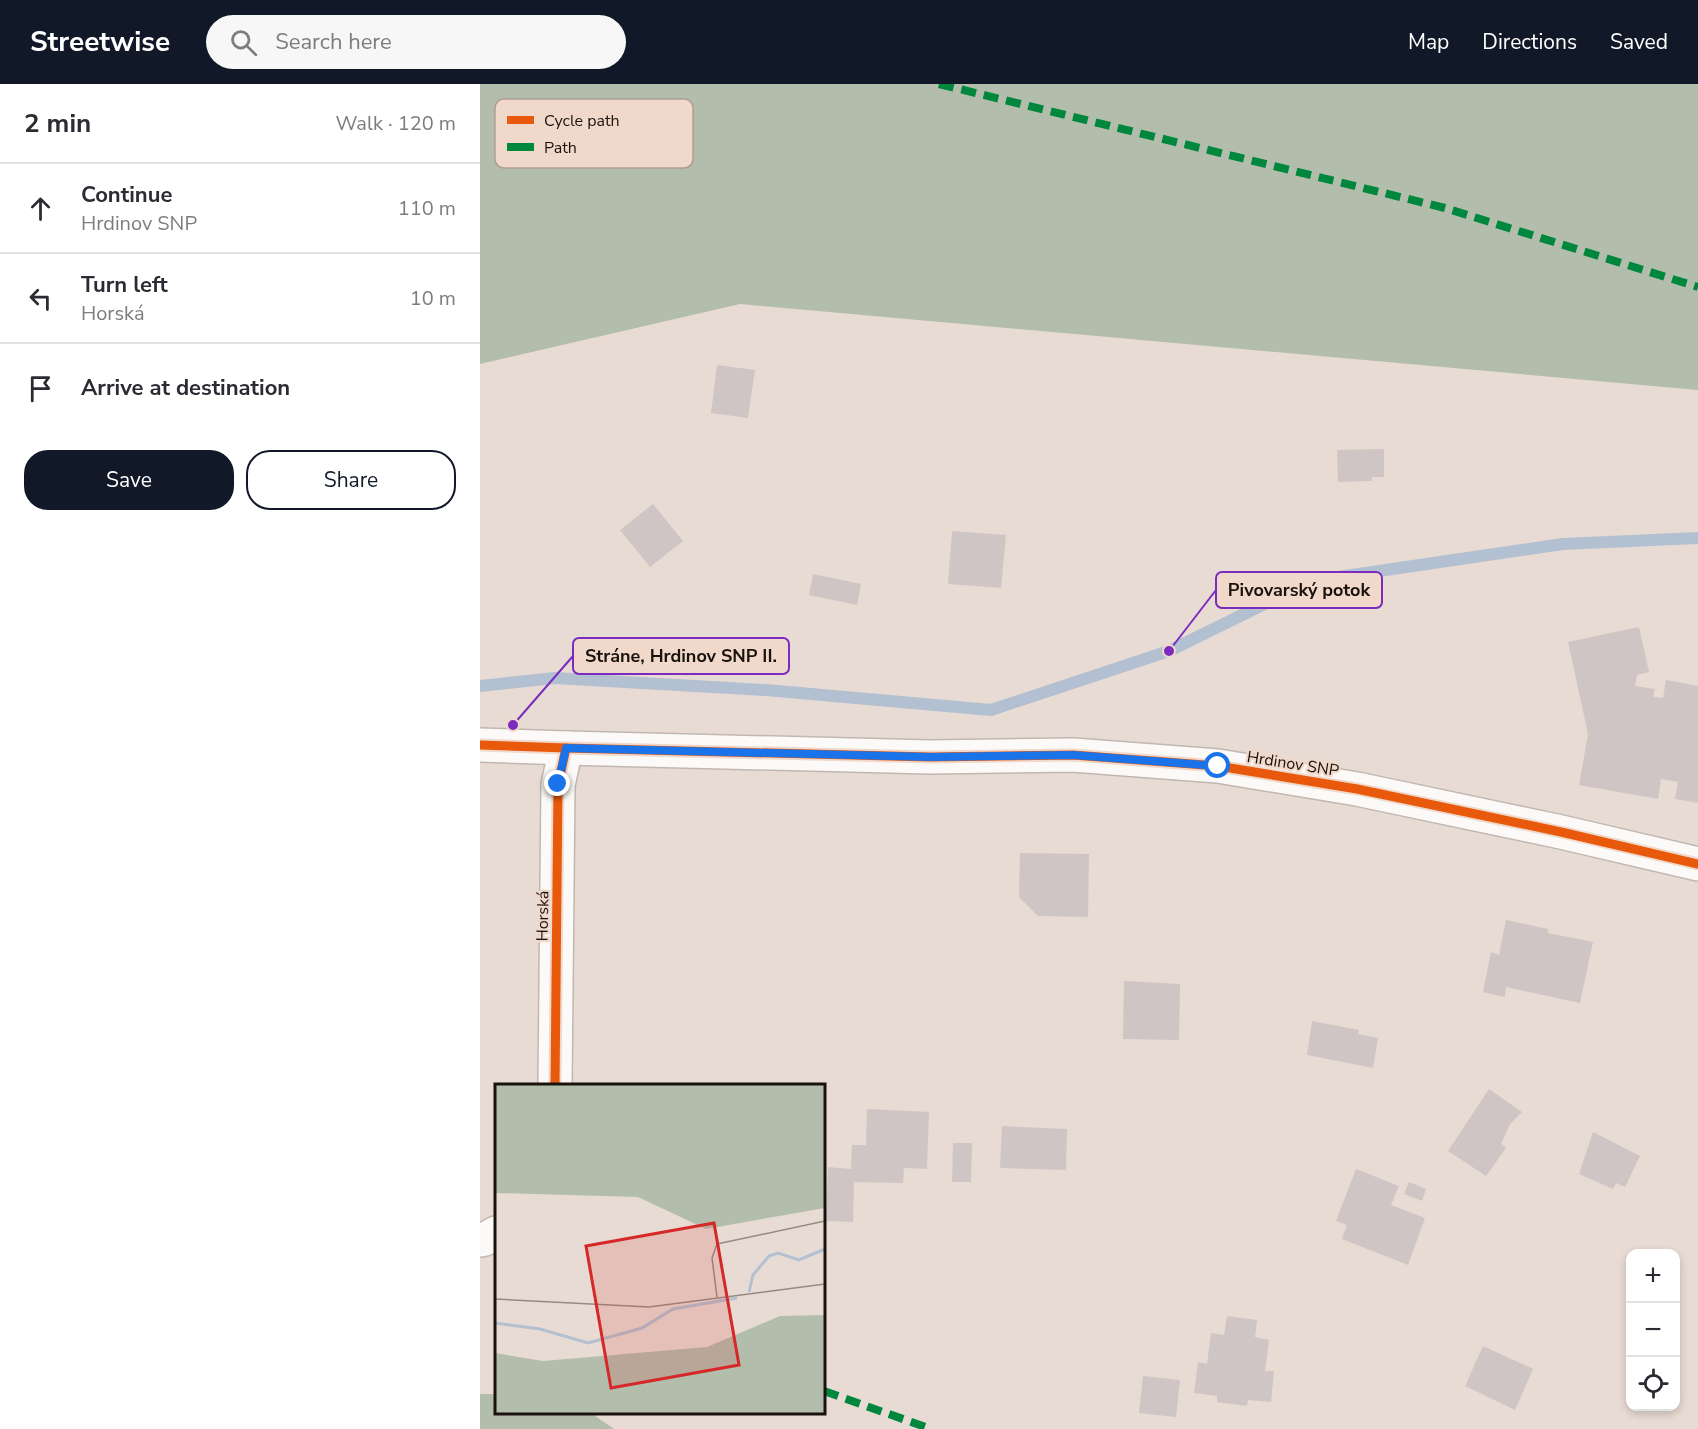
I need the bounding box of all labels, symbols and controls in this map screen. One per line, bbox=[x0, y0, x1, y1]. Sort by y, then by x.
search box bbox=[206, 15, 626, 69]
text: Streetwise bbox=[30, 23, 170, 61]
icon: search bbox=[227, 26, 260, 59]
text: Search here bbox=[275, 27, 392, 57]
text: Map bbox=[1408, 28, 1449, 56]
text: Directions bbox=[1482, 28, 1577, 56]
text: Saved bbox=[1610, 28, 1668, 56]
legend bbox=[495, 99, 693, 168]
text: 2 min bbox=[24, 106, 91, 141]
text: Walk · 120 m bbox=[336, 110, 456, 137]
text: Cycle path bbox=[544, 110, 620, 132]
text: Path bbox=[544, 137, 577, 159]
text: Continue bbox=[81, 180, 172, 210]
icon: ahead bbox=[24, 192, 57, 225]
text: 110 m bbox=[398, 195, 456, 222]
text: Hrdinov SNP bbox=[81, 210, 197, 237]
text: Turn left bbox=[81, 270, 168, 300]
icon: left bbox=[24, 282, 57, 315]
text: 10 m bbox=[410, 285, 456, 312]
text: Horská bbox=[81, 300, 145, 327]
icon: arrive bbox=[24, 372, 57, 405]
text: Arrive at destination bbox=[81, 373, 290, 403]
button: Save bbox=[24, 450, 234, 510]
button: Share bbox=[246, 450, 456, 510]
callout: Pivovarský potok bbox=[1216, 572, 1382, 608]
text: Pivovarský potok bbox=[1228, 578, 1370, 602]
callout: Stráne, Hrdinov SNP II. bbox=[573, 638, 789, 674]
text: Stráne, Hrdinov SNP II. bbox=[585, 644, 777, 668]
street label: Hrdinov SNP bbox=[1245, 746, 1340, 782]
route start bbox=[1204, 752, 1230, 778]
route end bbox=[544, 770, 570, 796]
street label: Horská bbox=[532, 890, 554, 942]
inset map bbox=[495, 1084, 825, 1414]
map controls bbox=[1626, 1249, 1680, 1411]
button: + bbox=[1626, 1249, 1680, 1303]
button: − bbox=[1626, 1303, 1680, 1357]
button: locate bbox=[1626, 1357, 1680, 1411]

